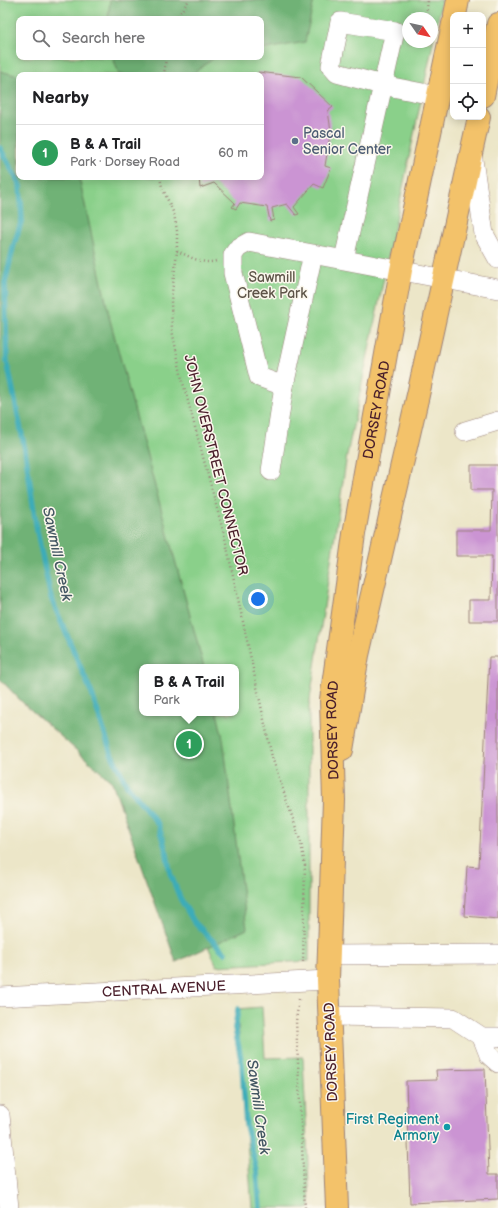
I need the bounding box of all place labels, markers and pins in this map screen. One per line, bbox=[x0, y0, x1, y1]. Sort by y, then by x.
place label: Pascal Senior Center bbox=[303, 125, 392, 158]
marker: Pascal Senior Center bbox=[290, 136, 300, 146]
pin: 1 bbox=[176, 729, 202, 759]
place label: First Regiment Armory bbox=[346, 1111, 440, 1144]
marker: First Regiment Armory bbox=[442, 1122, 452, 1132]

